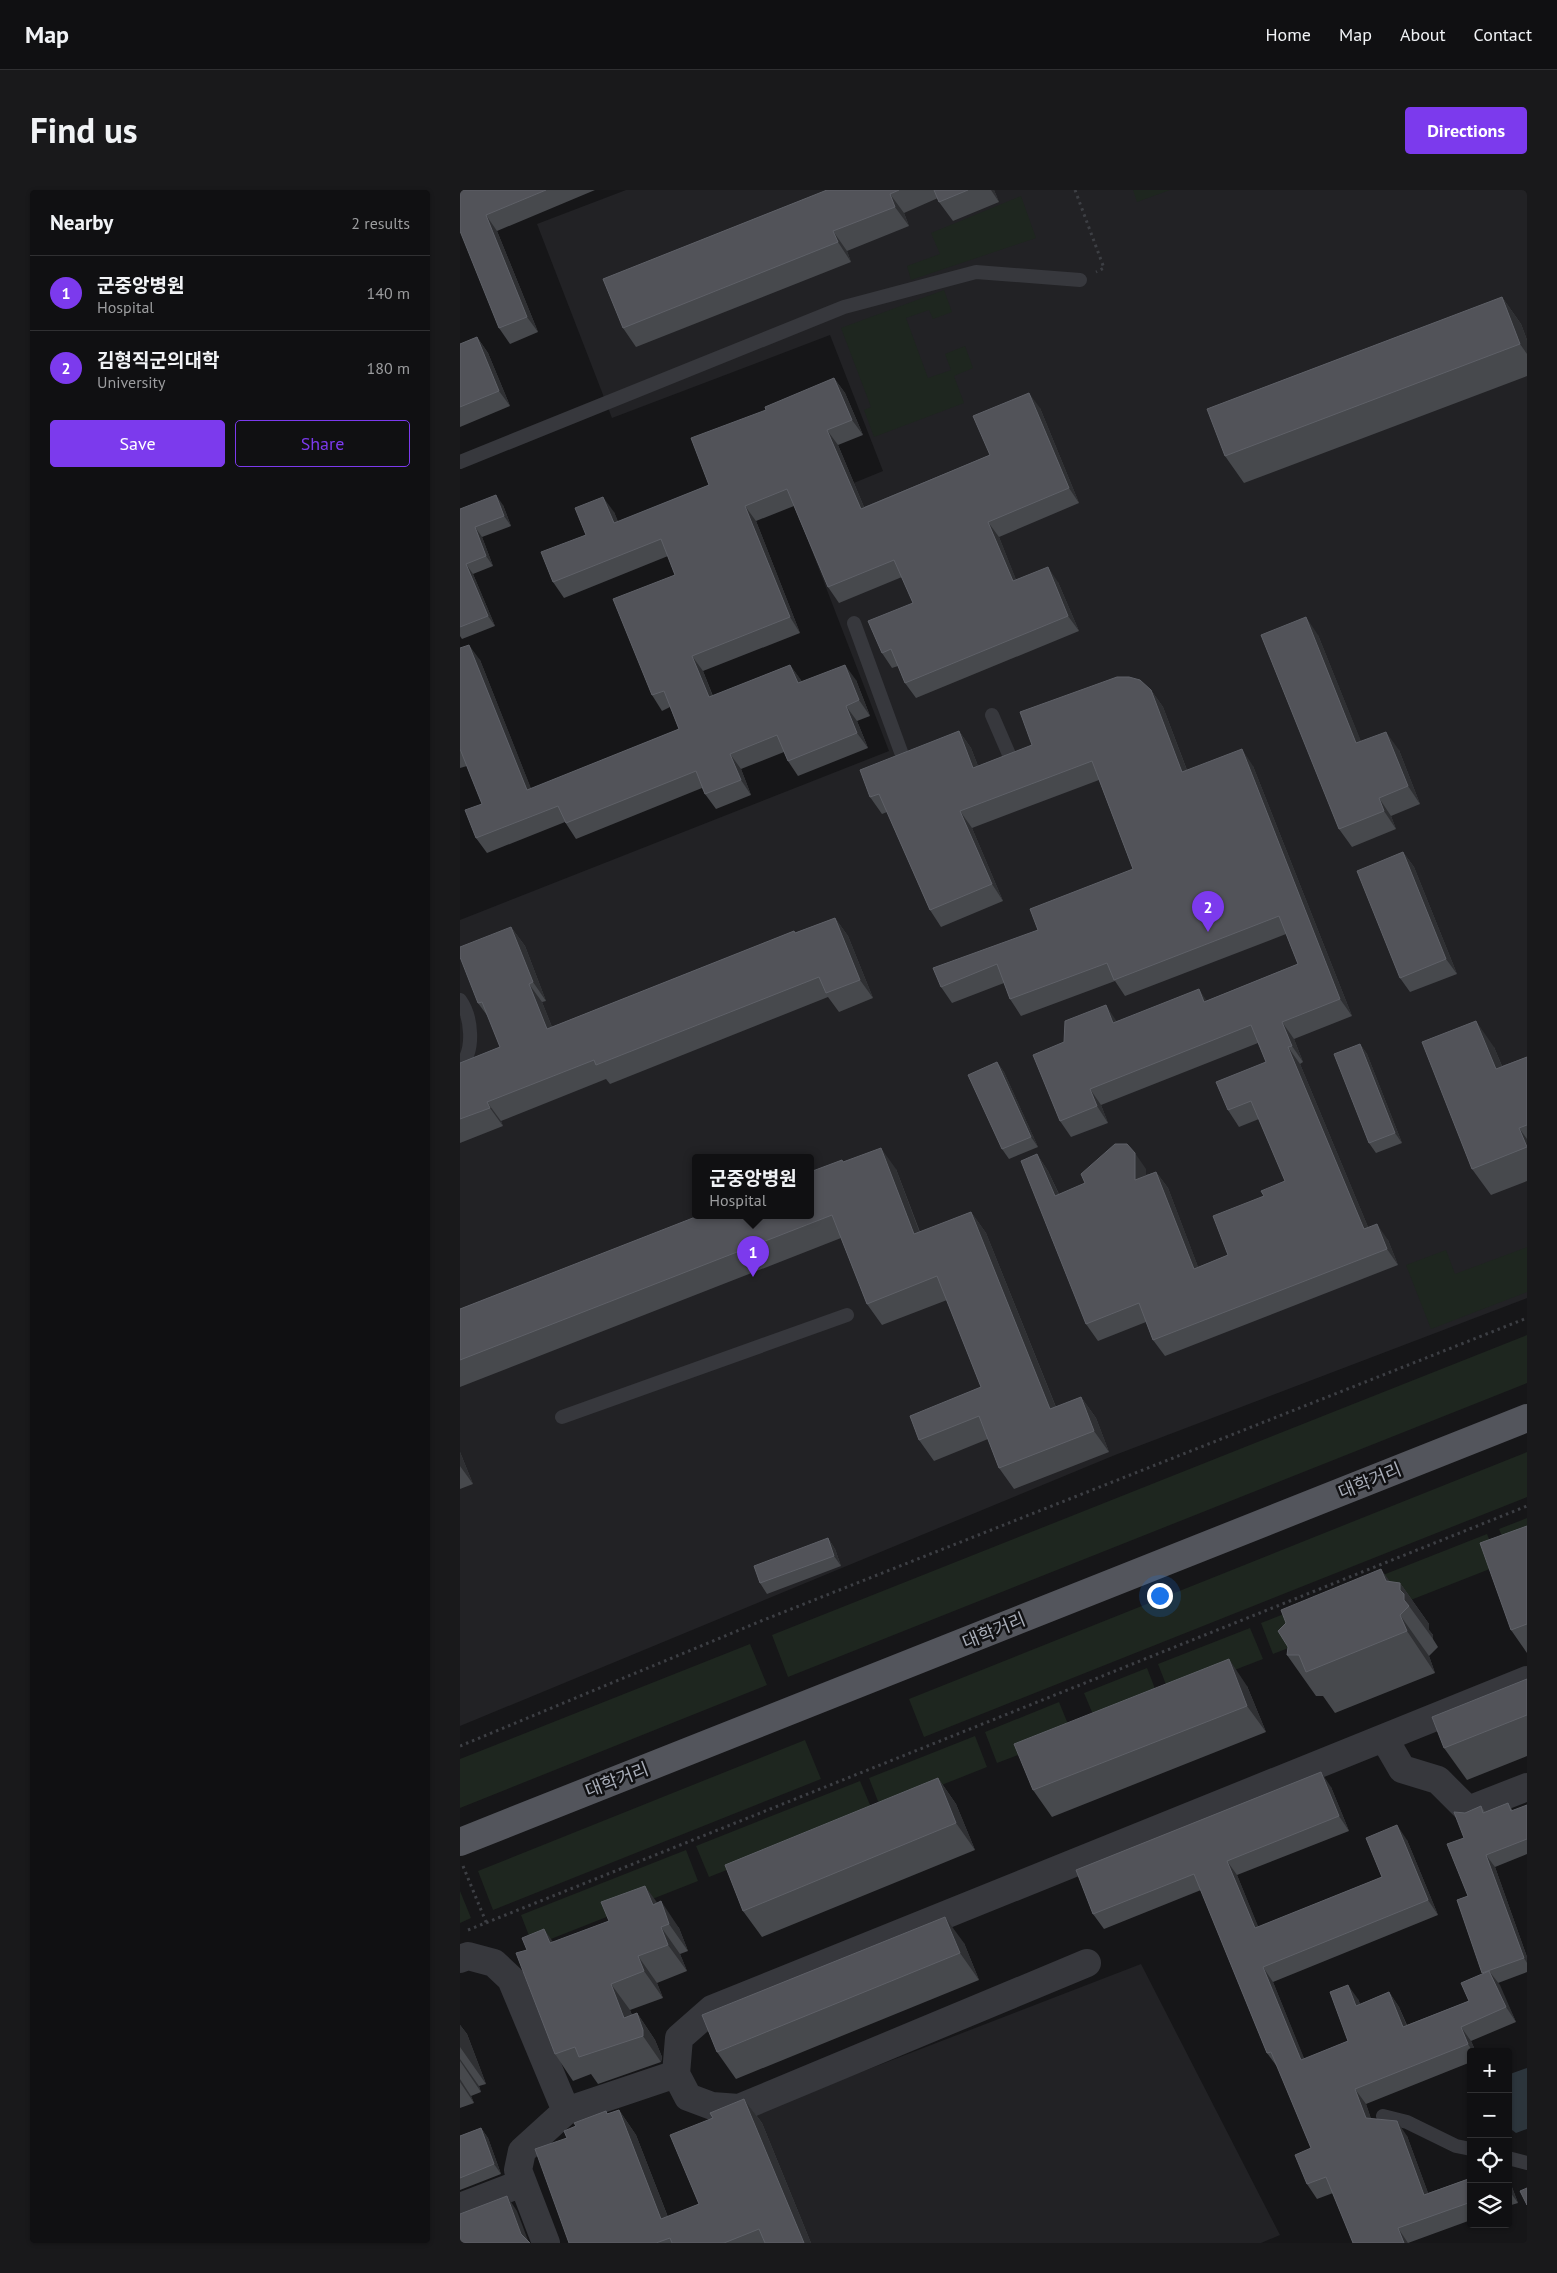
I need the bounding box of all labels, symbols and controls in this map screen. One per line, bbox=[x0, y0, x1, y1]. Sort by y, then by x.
text: Map bbox=[25, 19, 69, 50]
text: Home bbox=[1265, 23, 1311, 46]
text: Map bbox=[1339, 23, 1372, 46]
text: About bbox=[1400, 23, 1446, 46]
text: Contact bbox=[1474, 23, 1532, 46]
text: Find us bbox=[30, 107, 138, 153]
button: Directions bbox=[1405, 107, 1527, 154]
text: Nearby bbox=[50, 209, 113, 236]
text: 2 results bbox=[351, 213, 410, 233]
text: 군중앙병원 bbox=[97, 273, 184, 297]
text: 1 bbox=[61, 283, 71, 303]
text: 140 m bbox=[367, 283, 410, 303]
text: Hospital bbox=[97, 297, 154, 317]
text: 김형직군의대학 bbox=[97, 348, 219, 372]
text: 2 bbox=[61, 358, 71, 378]
text: 180 m bbox=[367, 358, 410, 378]
text: University bbox=[97, 372, 165, 392]
button: Save bbox=[50, 420, 225, 467]
button: Share bbox=[235, 420, 410, 467]
pin: 2 bbox=[1192, 891, 1224, 932]
popup bbox=[692, 1154, 814, 1219]
text: 군중앙병원 bbox=[709, 1166, 797, 1190]
text: Hospital bbox=[709, 1190, 766, 1210]
pin: 1 bbox=[737, 1236, 769, 1277]
street label: 대학거리 bbox=[1335, 1457, 1405, 1504]
your location bbox=[1147, 1583, 1173, 1609]
street label: 대학거리 bbox=[959, 1607, 1029, 1654]
street label: 대학거리 bbox=[582, 1757, 652, 1802]
map controls bbox=[1467, 2048, 1512, 2228]
button: + bbox=[1467, 2048, 1512, 2093]
button: − bbox=[1467, 2093, 1512, 2138]
button: locate bbox=[1467, 2138, 1512, 2183]
button: layers bbox=[1467, 2183, 1512, 2228]

